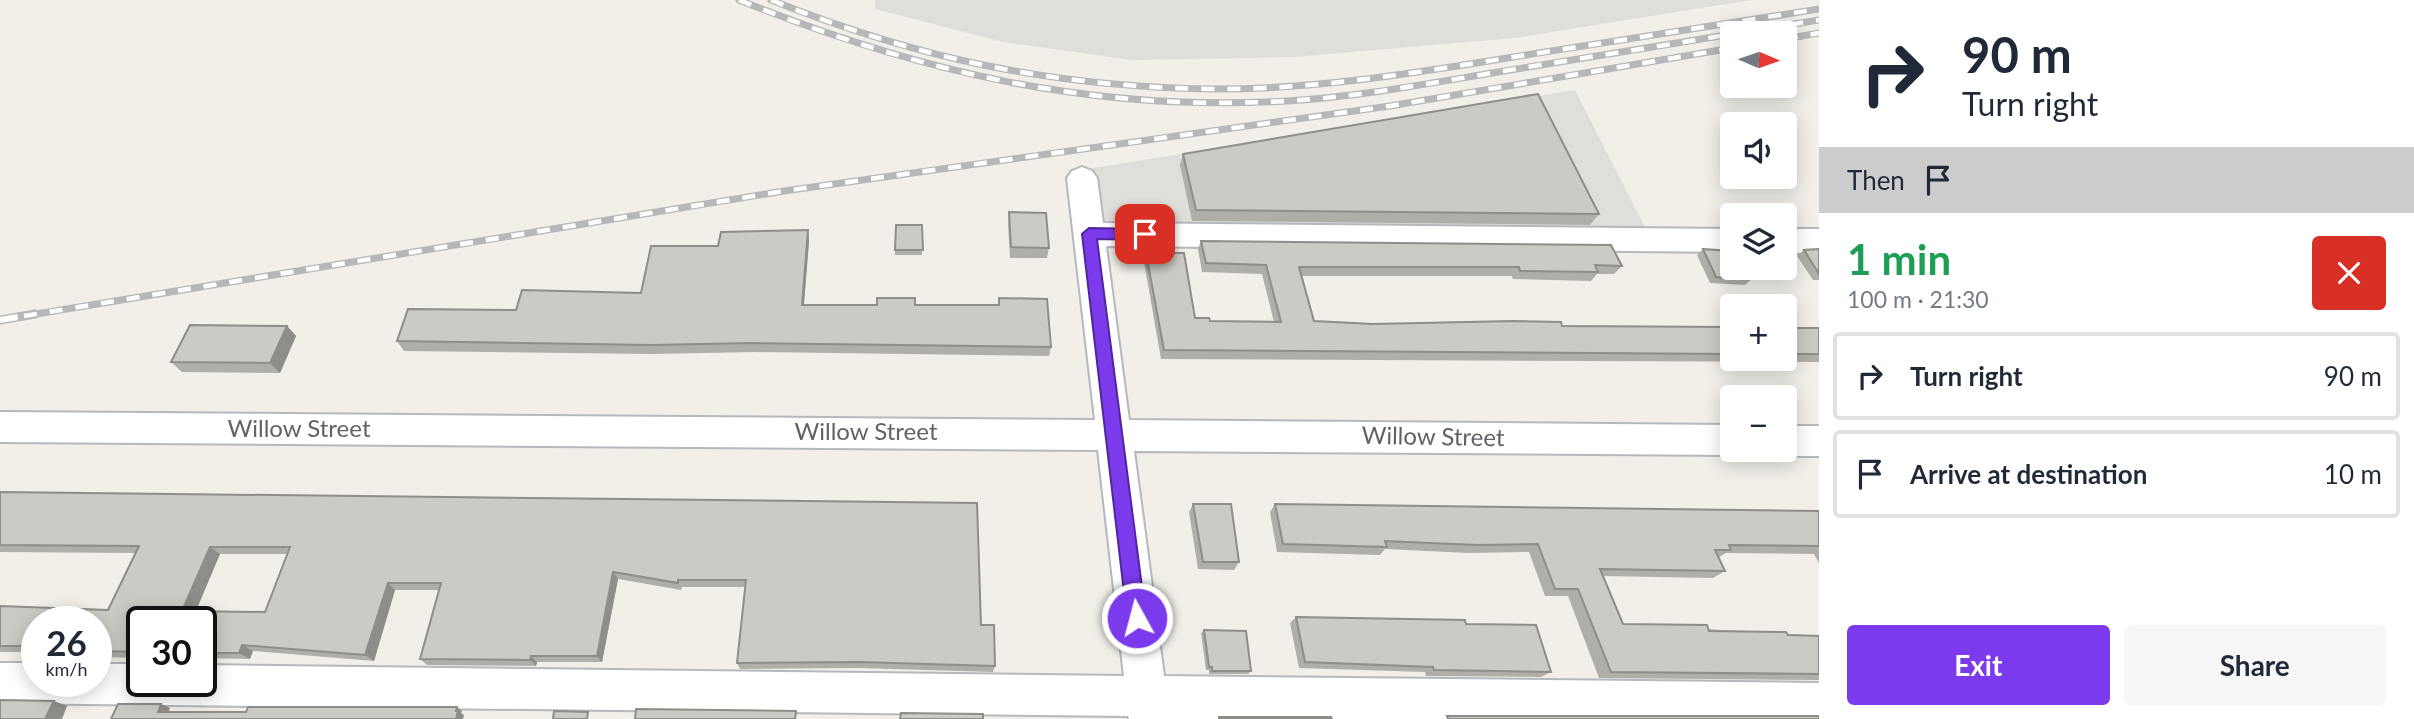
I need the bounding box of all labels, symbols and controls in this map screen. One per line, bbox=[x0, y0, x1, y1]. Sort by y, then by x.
north arrow bbox=[1720, 21, 1797, 98]
map controls bbox=[1720, 21, 1797, 462]
text: 90 m bbox=[1962, 25, 2072, 83]
icon: right bbox=[1847, 28, 1938, 119]
text: Turn right bbox=[1962, 84, 2098, 123]
button: sound bbox=[1720, 112, 1797, 189]
icon: arrive bbox=[1919, 161, 1957, 199]
text: Then bbox=[1847, 164, 1905, 196]
button: layers bbox=[1720, 203, 1797, 280]
pin bbox=[1115, 204, 1175, 264]
icon: arrive bbox=[1126, 215, 1164, 253]
text: 1 min bbox=[1847, 234, 1951, 284]
button: close bbox=[2312, 236, 2386, 310]
text: 100 m · 21:30 bbox=[1847, 285, 1989, 313]
button: + bbox=[1720, 294, 1797, 371]
icon: right bbox=[1851, 357, 1889, 395]
text: Turn right bbox=[1910, 360, 2023, 392]
text: 90 m bbox=[2324, 360, 2382, 392]
button: − bbox=[1720, 385, 1797, 462]
street label: Willow Street bbox=[228, 413, 371, 442]
street label: Willow Street bbox=[795, 416, 938, 445]
street label: Willow Street bbox=[1361, 420, 1505, 451]
icon: arrive bbox=[1851, 455, 1889, 493]
text: Arrive at destination bbox=[1910, 458, 2147, 490]
text: 10 m bbox=[2324, 458, 2382, 490]
position arrow bbox=[1100, 581, 1174, 655]
speed limit sign: 30 bbox=[126, 606, 217, 697]
text: 26 bbox=[46, 621, 87, 663]
button: Exit bbox=[1847, 625, 2110, 705]
button: Share bbox=[2124, 625, 2386, 705]
text: km/h bbox=[45, 658, 88, 680]

